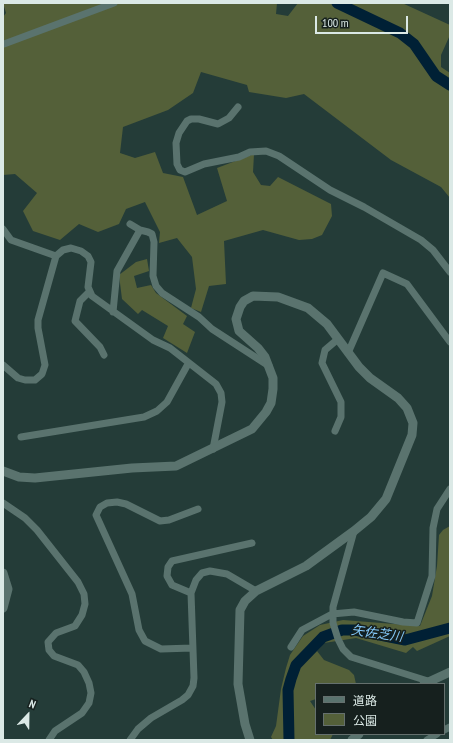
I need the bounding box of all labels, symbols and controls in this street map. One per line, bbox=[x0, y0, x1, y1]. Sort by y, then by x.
scale bar bbox=[317, 8, 410, 34]
text: 100 m bbox=[322, 15, 349, 30]
water label: 矢佐芝川 bbox=[350, 623, 404, 645]
legend bbox=[315, 683, 445, 735]
text: 道路 bbox=[353, 693, 377, 708]
north arrow bbox=[8, 695, 48, 735]
text: N bbox=[27, 696, 38, 711]
text: 公園 bbox=[353, 713, 377, 728]

